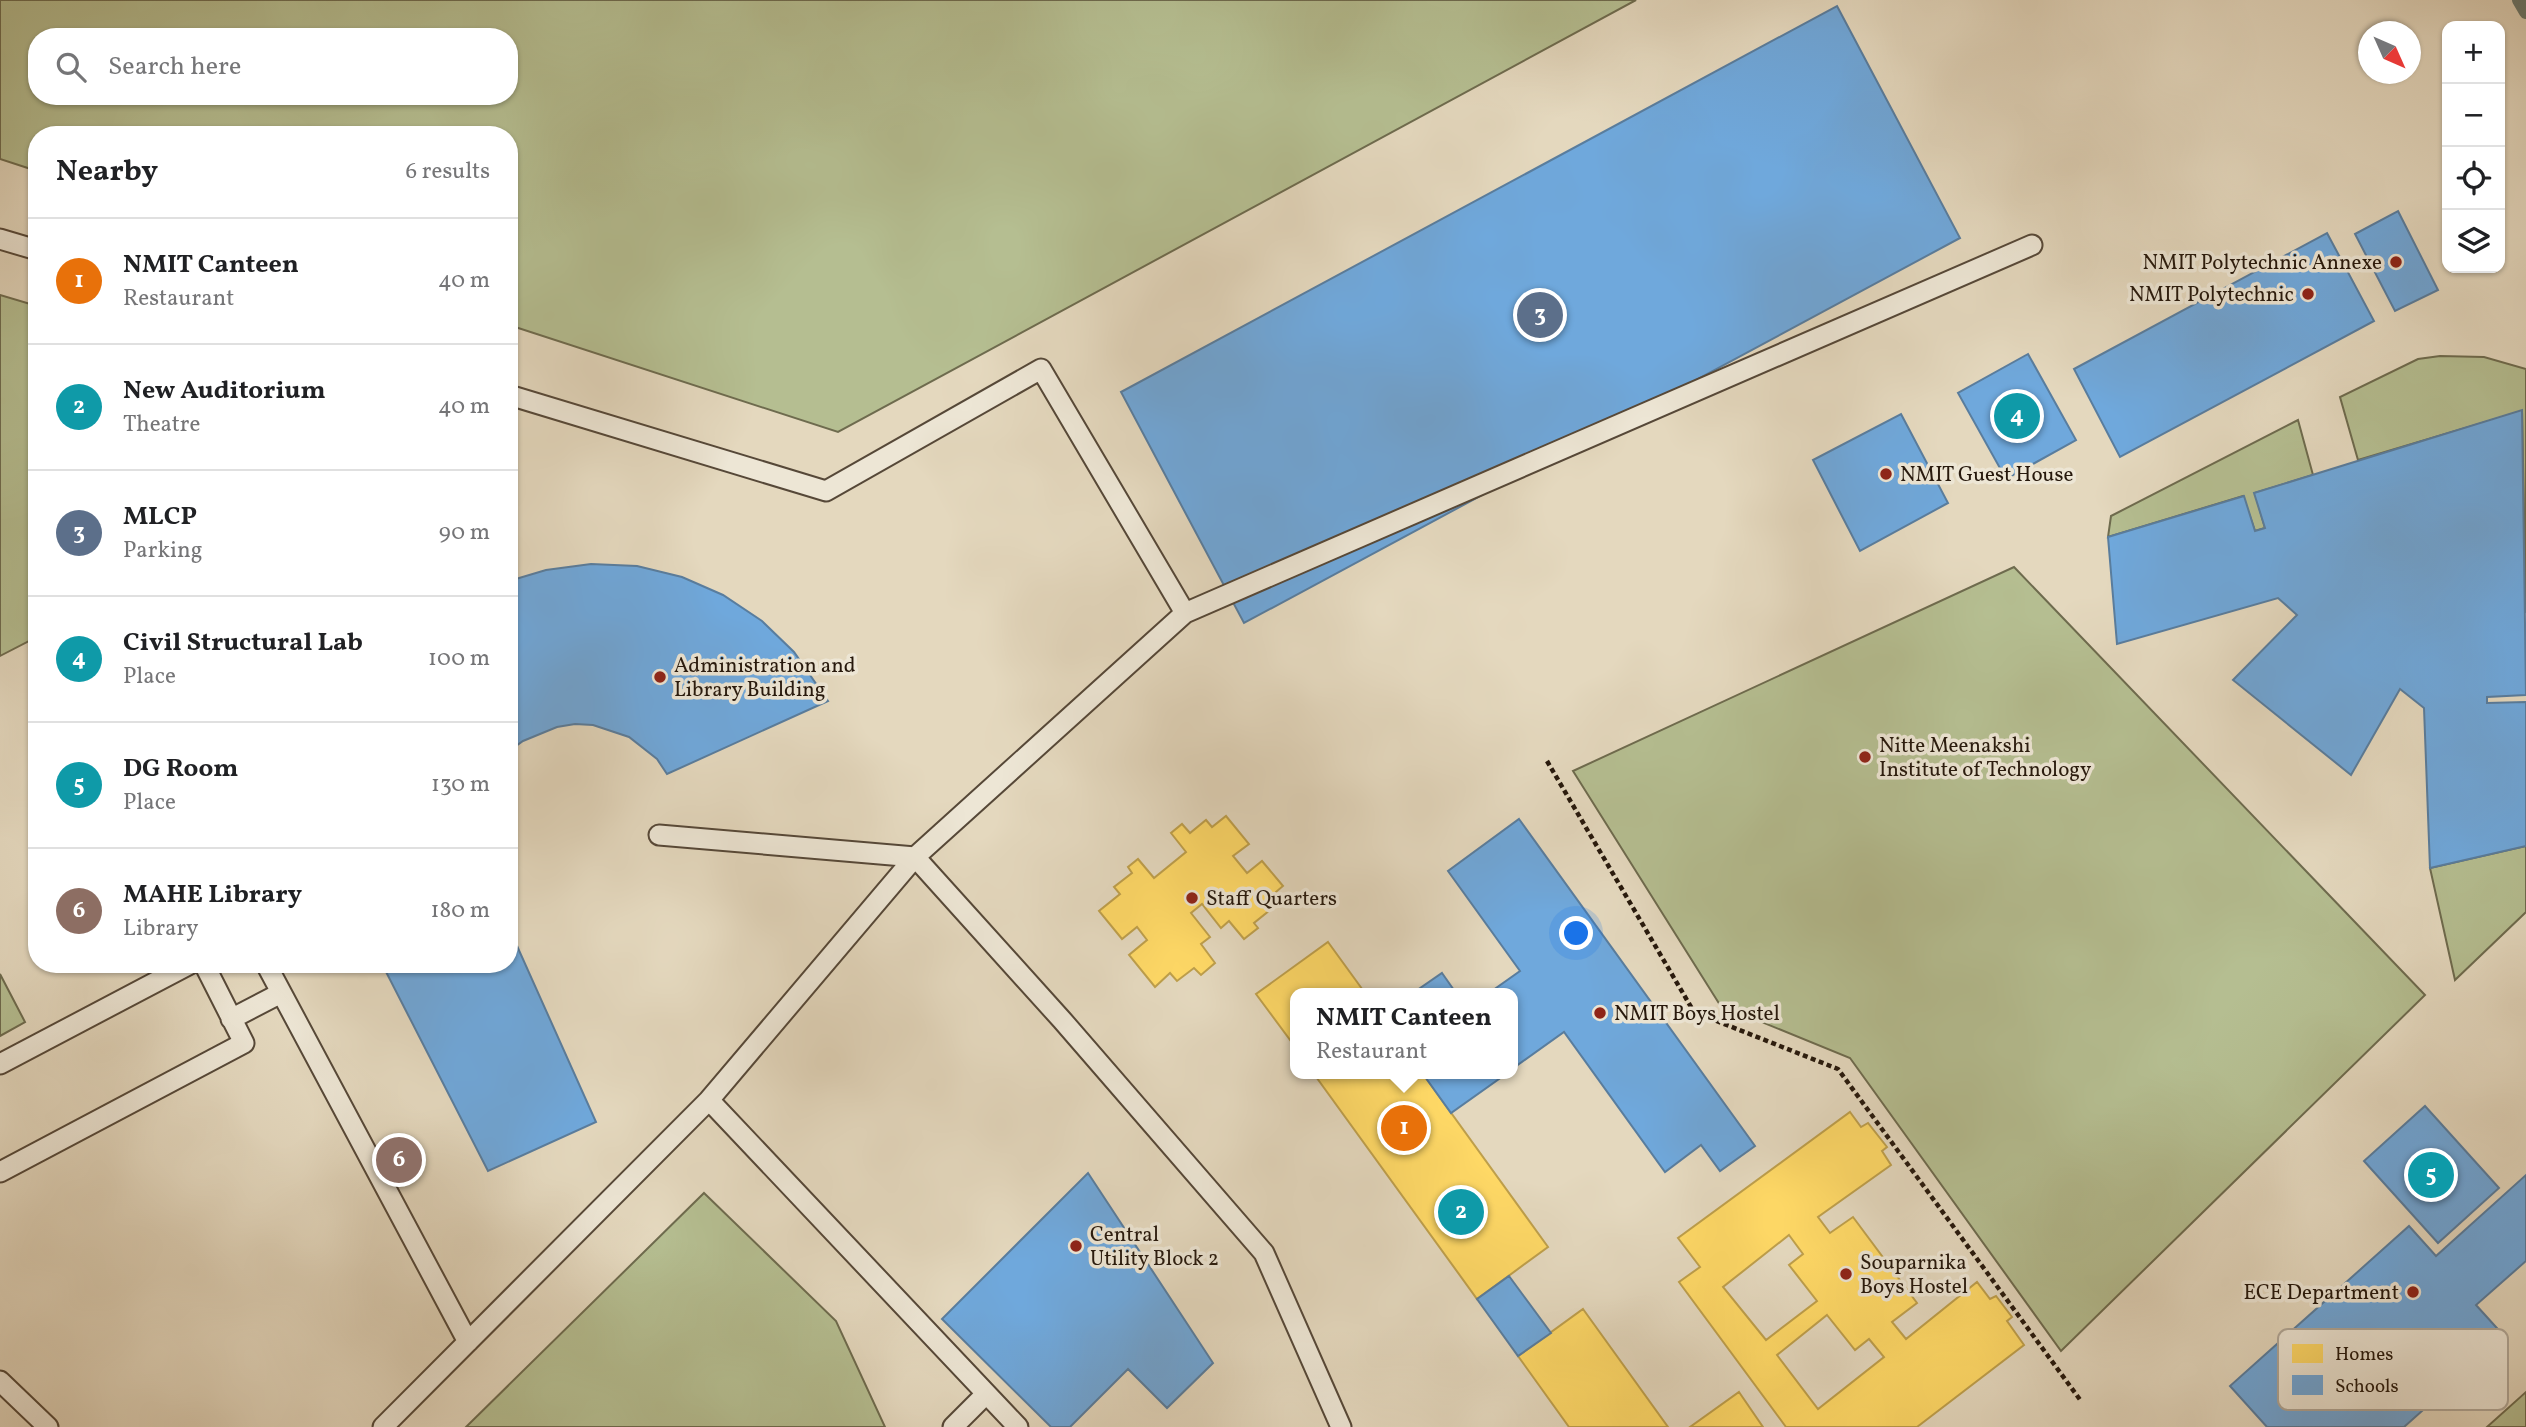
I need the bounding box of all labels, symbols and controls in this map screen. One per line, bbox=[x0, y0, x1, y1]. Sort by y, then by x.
north arrow bbox=[2358, 21, 2421, 84]
map controls bbox=[2442, 21, 2505, 273]
button: + bbox=[2442, 21, 2505, 84]
search box bbox=[28, 28, 518, 105]
icon: search bbox=[52, 48, 90, 86]
text: Search here bbox=[108, 49, 241, 85]
button: − bbox=[2442, 84, 2505, 147]
button: locate bbox=[2442, 147, 2505, 210]
text: Nearby bbox=[56, 151, 158, 193]
text: 6 results bbox=[406, 156, 490, 188]
button: layers bbox=[2442, 210, 2505, 273]
text: NMIT Canteen bbox=[123, 247, 299, 283]
place label: NMIT Polytechnic Annexe bbox=[2143, 249, 2382, 278]
marker: NMIT Polytechnic Annexe bbox=[2388, 254, 2404, 270]
text: 1 bbox=[74, 265, 84, 297]
text: 40 m bbox=[438, 265, 490, 297]
place label: NMIT Polytechnic bbox=[2129, 281, 2294, 310]
text: Restaurant bbox=[123, 283, 234, 315]
marker: NMIT Polytechnic bbox=[2300, 286, 2316, 302]
pin: 3 bbox=[1517, 289, 1563, 341]
text: New Auditorium bbox=[123, 373, 326, 409]
pin: 4 bbox=[1994, 390, 2040, 442]
text: 2 bbox=[73, 391, 85, 423]
text: 40 m bbox=[438, 391, 490, 423]
text: Theatre bbox=[123, 409, 200, 441]
place label: NMIT Guest House bbox=[1900, 461, 2073, 490]
marker: NMIT Guest House bbox=[1878, 466, 1894, 482]
text: MLCP bbox=[123, 499, 197, 535]
text: 3 bbox=[73, 517, 85, 549]
text: 90 m bbox=[439, 517, 490, 549]
text: Parking bbox=[123, 535, 202, 567]
text: Civil Structural Lab bbox=[123, 625, 363, 661]
text: 4 bbox=[72, 643, 86, 675]
text: 100 m bbox=[428, 643, 490, 675]
place label: Administration and Library Building bbox=[674, 652, 856, 705]
text: Place bbox=[123, 661, 176, 693]
marker: Administration and Library Building bbox=[652, 669, 668, 685]
place label: Nitte Meenakshi Institute of Technology bbox=[1879, 732, 2092, 785]
marker: Nitte Meenakshi Institute of Technology bbox=[1857, 749, 1873, 765]
text: DG Room bbox=[123, 751, 238, 787]
text: 5 bbox=[73, 769, 85, 801]
text: 130 m bbox=[431, 769, 490, 801]
text: Place bbox=[123, 787, 176, 819]
text: MAHE Library bbox=[123, 877, 302, 913]
place label: Staff Quarters bbox=[1206, 885, 1337, 914]
marker: Staff Quarters bbox=[1184, 890, 1200, 906]
text: 6 bbox=[73, 895, 85, 927]
text: 180 m bbox=[431, 895, 490, 927]
text: Library bbox=[123, 913, 199, 945]
your location bbox=[1559, 916, 1593, 950]
popup bbox=[1290, 988, 1518, 1079]
text: NMIT Canteen bbox=[1316, 1000, 1492, 1036]
place label: NMIT Boys Hostel bbox=[1614, 1000, 1780, 1029]
marker: NMIT Boys Hostel bbox=[1592, 1005, 1608, 1021]
text: Restaurant bbox=[1316, 1036, 1427, 1068]
pin: 1 bbox=[1381, 1102, 1427, 1154]
pin: 6 bbox=[376, 1134, 422, 1186]
pin: 5 bbox=[2408, 1149, 2454, 1201]
pin: 2 bbox=[1438, 1186, 1484, 1238]
place label: Central Utility Block 2 bbox=[1090, 1221, 1219, 1274]
marker: Central Utility Block 2 bbox=[1068, 1238, 1084, 1254]
place label: Souparnika Boys Hostel bbox=[1860, 1249, 1968, 1302]
marker: Souparnika Boys Hostel bbox=[1838, 1266, 1854, 1282]
place label: ECE Department bbox=[2243, 1279, 2399, 1308]
marker: ECE Department bbox=[2405, 1284, 2421, 1300]
legend bbox=[2278, 1329, 2508, 1410]
text: Homes bbox=[2335, 1342, 2393, 1368]
text: Schools bbox=[2335, 1374, 2399, 1400]

